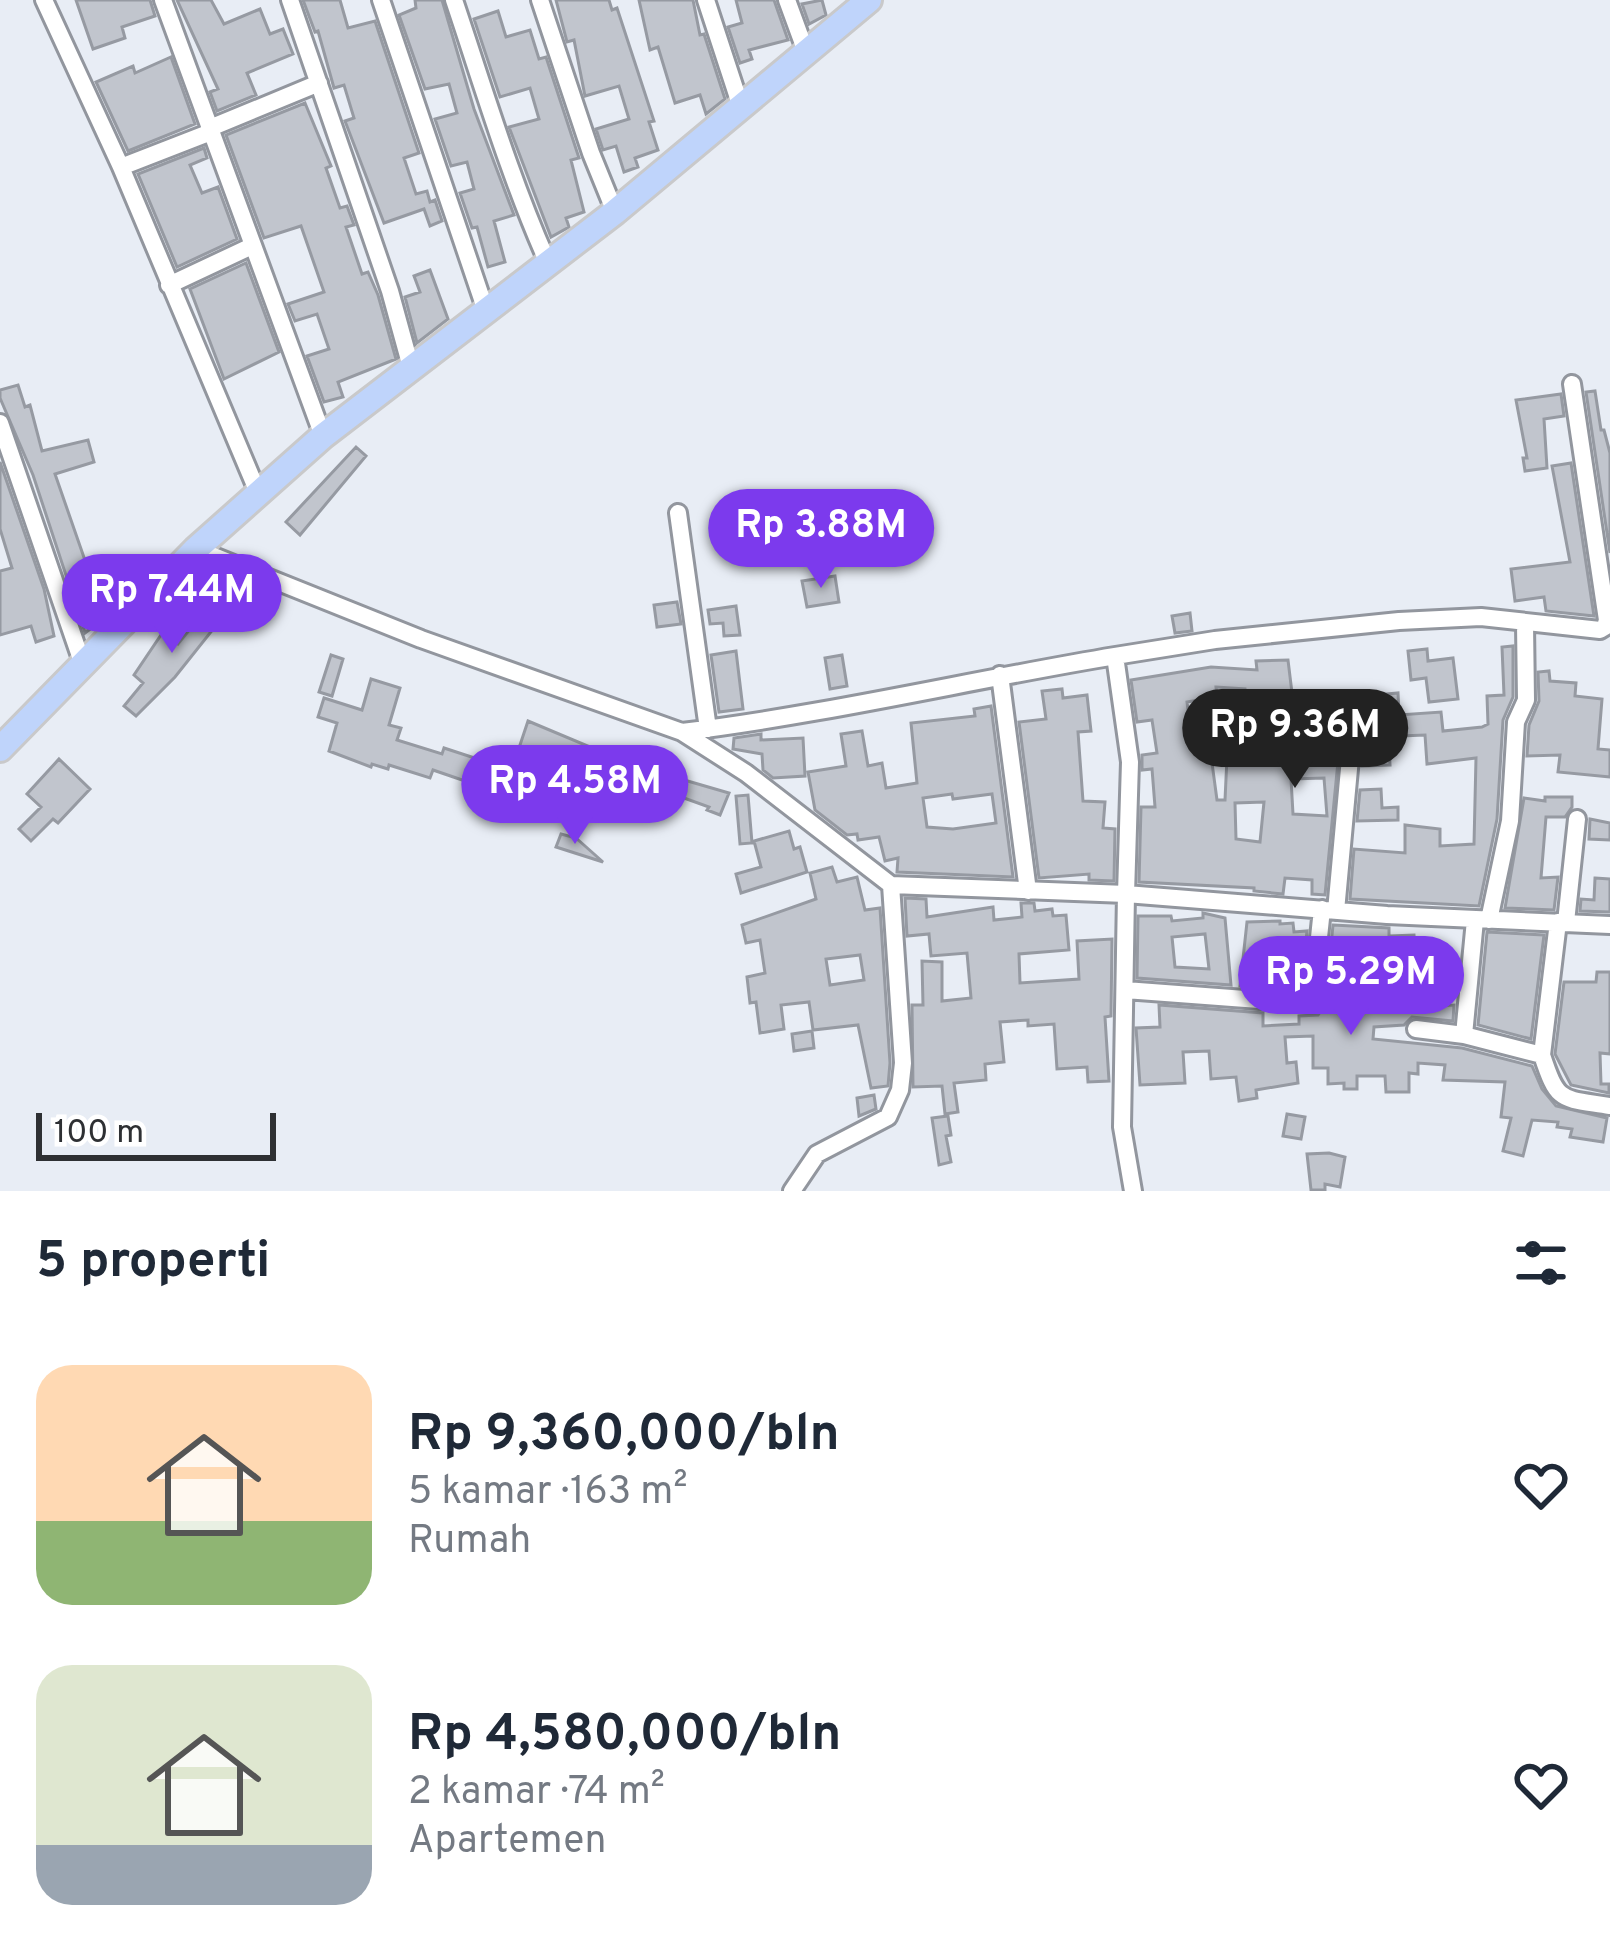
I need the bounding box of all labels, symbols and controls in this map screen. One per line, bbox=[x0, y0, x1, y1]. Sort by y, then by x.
pin: Rp 3.88M bbox=[697, 489, 945, 591]
text: Rp 3.88M bbox=[735, 503, 907, 552]
pin: Rp 7.44M bbox=[48, 554, 296, 656]
text: Rp 7.44M bbox=[89, 568, 255, 617]
pin: Rp 9.36M bbox=[1171, 689, 1419, 791]
text: Rp 9.36M bbox=[1209, 703, 1381, 752]
pin: Rp 4.58M bbox=[451, 745, 699, 847]
text: Rp 4.58M bbox=[488, 759, 662, 808]
pin: Rp 5.29M bbox=[1227, 936, 1475, 1038]
text: Rp 5.29M bbox=[1265, 950, 1437, 999]
scale bar bbox=[36, 1107, 276, 1160]
text: 100 m bbox=[54, 1113, 144, 1155]
icon: filters bbox=[1508, 1230, 1574, 1296]
text: 5 properti bbox=[36, 1231, 271, 1296]
text: Rp 9,360,000/bln bbox=[408, 1404, 840, 1469]
icon: home bbox=[132, 1413, 276, 1557]
icon: heart bbox=[1508, 1452, 1574, 1518]
text: 5 kamar · 163 m² bbox=[408, 1469, 688, 1518]
text: Rumah bbox=[408, 1518, 531, 1567]
text: Rp 4,580,000/bln bbox=[408, 1704, 842, 1769]
icon: home bbox=[132, 1713, 276, 1857]
icon: heart bbox=[1508, 1752, 1574, 1818]
text: 2 kamar · 74 m² bbox=[408, 1769, 665, 1818]
text: Apartemen bbox=[408, 1818, 607, 1867]

